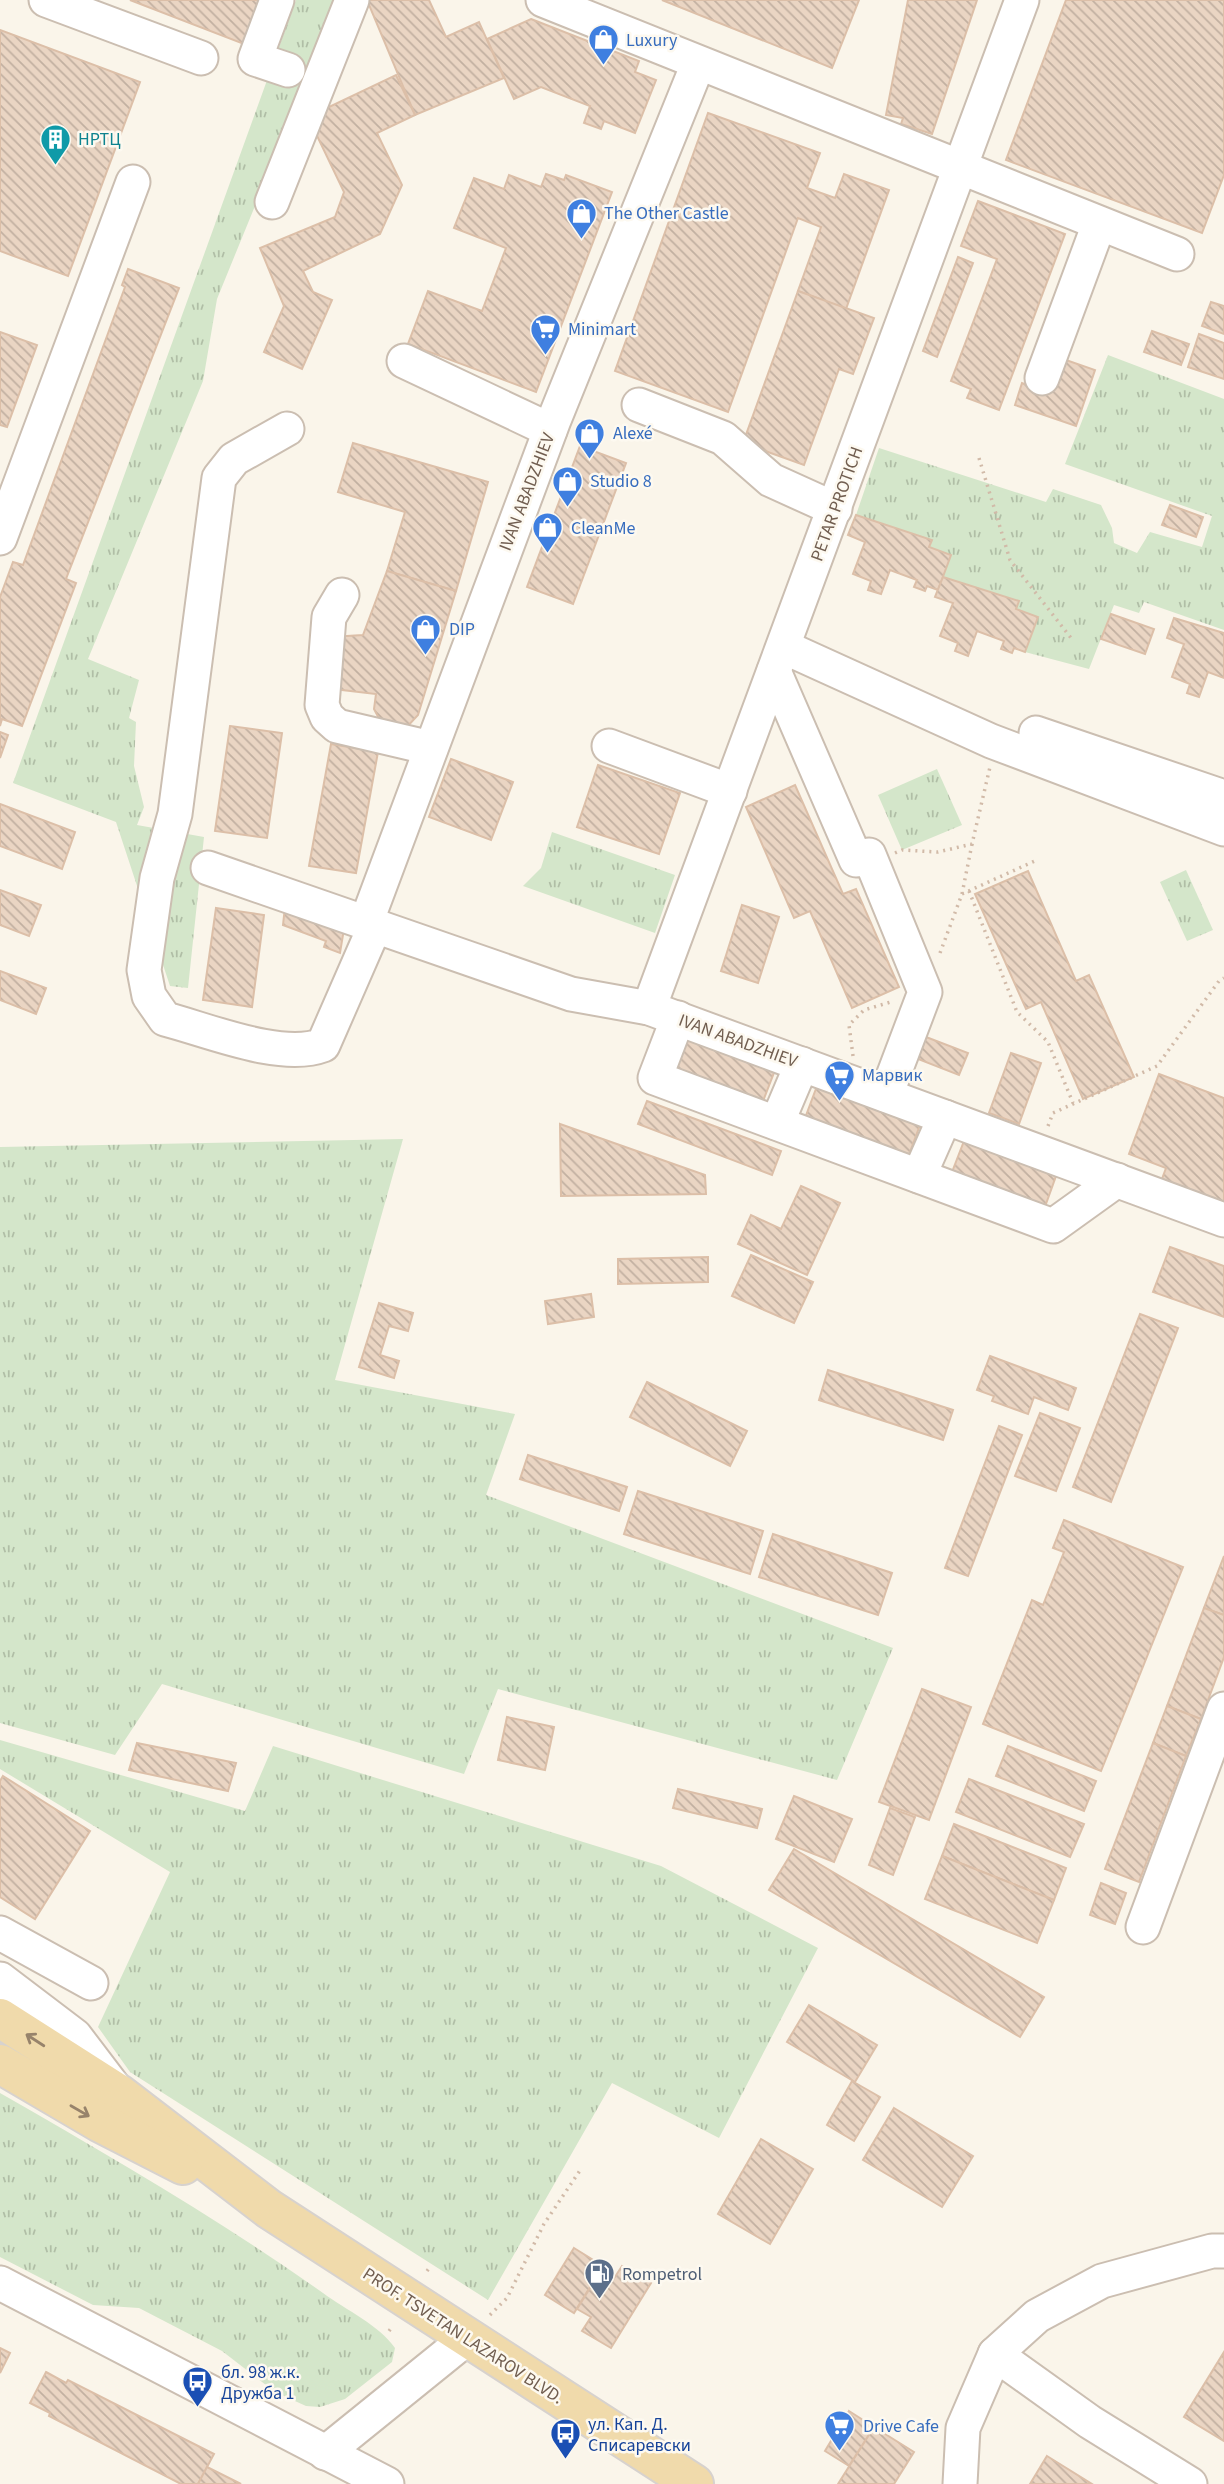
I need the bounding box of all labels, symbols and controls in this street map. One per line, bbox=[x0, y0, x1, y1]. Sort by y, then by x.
shop icon: Luxury bbox=[586, 23, 620, 67]
place label: Luxury bbox=[626, 28, 678, 53]
building icon: НРТЦ bbox=[38, 122, 72, 166]
place label: НРТЦ bbox=[78, 127, 121, 152]
shop icon: The Other Castle bbox=[564, 196, 598, 240]
place label: The Other Castle bbox=[604, 201, 729, 226]
supermarket icon: Minimart bbox=[528, 312, 562, 356]
place label: Minimart bbox=[568, 317, 636, 342]
shop icon: Alexé bbox=[573, 416, 607, 460]
place label: Alexé bbox=[613, 421, 653, 446]
street label: IVAN ABADZHIEV bbox=[493, 429, 561, 555]
street label: PETAR PROTICH bbox=[805, 443, 869, 565]
shop icon: Studio 8 bbox=[550, 464, 584, 508]
place label: Studio 8 bbox=[590, 469, 652, 494]
shop icon: CleanMe bbox=[531, 511, 565, 555]
place label: CleanMe bbox=[571, 516, 636, 541]
shop icon: DIP bbox=[409, 612, 443, 656]
place label: DIP bbox=[449, 617, 475, 642]
street label: IVAN ABADZHIEV bbox=[675, 1008, 801, 1074]
supermarket icon: Марвик bbox=[822, 1058, 856, 1102]
place label: Марвик bbox=[862, 1063, 922, 1088]
one-way arrow bbox=[26, 2033, 45, 2048]
one-way arrow bbox=[69, 2105, 90, 2118]
fuel station icon: Rompetrol bbox=[582, 2257, 616, 2301]
street label: PROF. TSVETAN LAZAROV BLVD. bbox=[358, 2262, 568, 2410]
place label: Rompetrol bbox=[622, 2262, 702, 2287]
place label: бл. 98 ж.к. Дружба 1 bbox=[221, 2360, 300, 2406]
bus stop icon: бл. 98 ж.к. Дружба 1 bbox=[181, 2365, 215, 2409]
supermarket icon: Drive Cafe bbox=[823, 2409, 857, 2453]
place label: ул. Кап. Д. Списаревски bbox=[588, 2412, 691, 2458]
place label: Drive Cafe bbox=[863, 2414, 939, 2439]
bus stop icon: ул. Кап. Д. Списаревски bbox=[548, 2417, 582, 2461]

